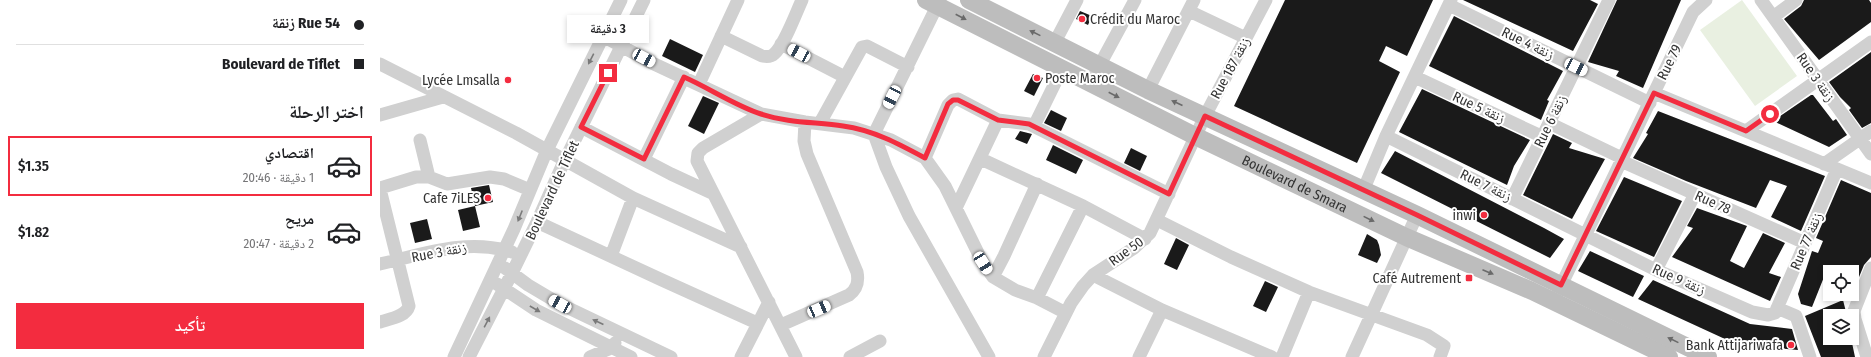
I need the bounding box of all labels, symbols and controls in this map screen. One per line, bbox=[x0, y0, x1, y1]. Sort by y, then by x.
place label: Crédit du Maroc bbox=[1090, 11, 1180, 28]
text: Rue 54 زنقة bbox=[272, 14, 340, 32]
one-way arrow bbox=[955, 14, 966, 21]
marker: Crédit du Maroc bbox=[1077, 14, 1087, 24]
callout: 3 دقيقة bbox=[567, 15, 649, 43]
text: 3 دقيقة bbox=[590, 21, 626, 36]
street label: Rue 4 زنقة bbox=[1499, 23, 1557, 63]
one-way arrow bbox=[1029, 30, 1041, 36]
street label: Rue 187 زنقة bbox=[1207, 34, 1254, 102]
street label: Rue 79 bbox=[1654, 41, 1685, 83]
car bbox=[786, 42, 812, 64]
car bbox=[631, 47, 657, 69]
street label: Rue 3 زنقة bbox=[1793, 50, 1839, 105]
one-way arrow bbox=[587, 54, 594, 65]
text: Boulevard de Tiflet bbox=[222, 55, 340, 73]
car bbox=[1563, 56, 1589, 78]
route end bbox=[599, 64, 617, 82]
place label: Poste Maroc bbox=[1045, 70, 1114, 87]
place label: Lycée Lmsalla bbox=[422, 72, 500, 89]
marker: Poste Maroc bbox=[1032, 73, 1042, 83]
marker: Lycée Lmsalla bbox=[503, 75, 513, 85]
car bbox=[881, 84, 903, 110]
street label: Rue 5 زنقة bbox=[1450, 88, 1508, 127]
one-way arrow bbox=[1108, 92, 1120, 98]
street label: Rue 6 زنقة bbox=[1530, 92, 1570, 150]
one-way arrow bbox=[1171, 100, 1182, 106]
text: اختر الرحلة bbox=[289, 101, 364, 123]
route start bbox=[1761, 105, 1779, 123]
street label: Boulevard de Tiflet bbox=[522, 137, 583, 243]
text: اقتصادي bbox=[265, 144, 314, 162]
icon: car bbox=[326, 148, 362, 184]
street label: Boulevard de Smara bbox=[1239, 152, 1350, 217]
text: $1.35 bbox=[18, 157, 49, 175]
street label: Rue 7 زنقة bbox=[1457, 166, 1514, 205]
text: 1 دقيقة · 20:46 bbox=[243, 170, 314, 185]
street label: Rue 78 bbox=[1692, 187, 1733, 218]
place label: Cafe 7iLES bbox=[423, 190, 480, 207]
marker: Cafe 7iLES bbox=[483, 193, 493, 203]
place label: inwi bbox=[1452, 207, 1476, 224]
text: مريح bbox=[285, 210, 314, 228]
one-way arrow bbox=[516, 210, 523, 222]
marker: inwi bbox=[1479, 210, 1489, 220]
street label: Rue 77 زنقة bbox=[1787, 210, 1826, 273]
icon: car bbox=[326, 214, 362, 250]
one-way arrow bbox=[1364, 216, 1375, 222]
text: $1.82 bbox=[18, 223, 49, 241]
street label: Rue 50 bbox=[1106, 233, 1147, 270]
text: 2 دقيقة · 20:47 bbox=[243, 236, 314, 251]
street label: Rue 3 زنقة bbox=[410, 239, 468, 266]
car bbox=[972, 250, 994, 276]
street label: Rue 9 زنقة bbox=[1650, 260, 1708, 299]
map controls bbox=[1823, 265, 1859, 345]
button: locate bbox=[1823, 265, 1859, 301]
one-way arrow bbox=[1483, 269, 1494, 275]
place label: Café Autrement bbox=[1373, 270, 1461, 287]
marker: Café Autrement bbox=[1464, 273, 1474, 283]
car bbox=[547, 293, 573, 315]
car bbox=[806, 299, 832, 319]
button: تأكيد bbox=[16, 303, 364, 349]
one-way arrow bbox=[529, 305, 541, 312]
button: layers bbox=[1823, 309, 1859, 345]
one-way arrow bbox=[484, 316, 490, 328]
one-way arrow bbox=[592, 319, 603, 325]
one-way arrow bbox=[1667, 337, 1679, 343]
place label: Bank Attijariwafa bbox=[1686, 337, 1783, 354]
marker: Bank Attijariwafa bbox=[1786, 340, 1796, 350]

